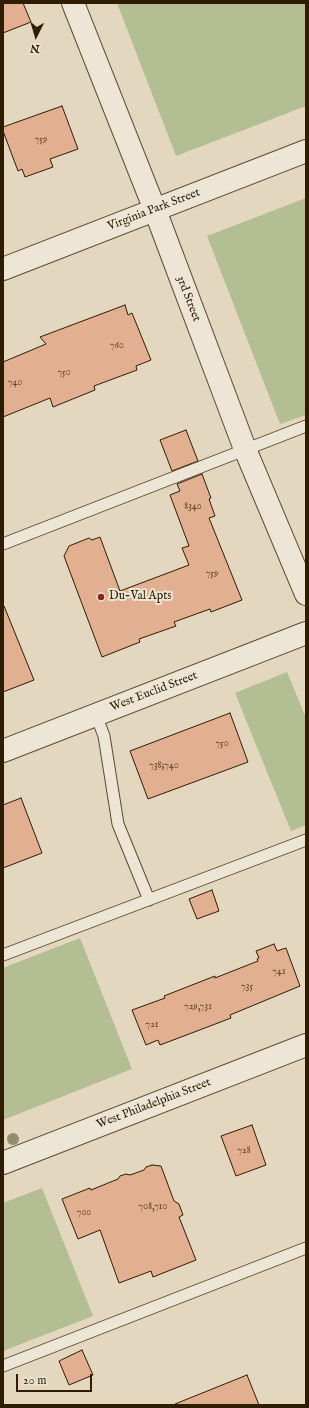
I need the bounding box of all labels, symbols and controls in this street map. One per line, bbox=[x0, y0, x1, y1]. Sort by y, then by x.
north arrow bbox=[16, 16, 56, 56]
text: N bbox=[30, 41, 40, 55]
house number: 759 bbox=[35, 134, 47, 146]
street label: Virginia Park Street bbox=[106, 186, 202, 234]
street label: 3rd Street bbox=[173, 274, 203, 324]
house number: 760 bbox=[110, 340, 124, 352]
house number: 750 bbox=[57, 367, 71, 379]
house number: 740 bbox=[8, 377, 22, 389]
house number: 8340 bbox=[184, 501, 202, 513]
house number: 759 bbox=[206, 568, 218, 580]
place label: Du-Val Apts bbox=[109, 590, 172, 604]
marker: Du-Val Apts bbox=[96, 592, 106, 602]
street label: West Euclid Street bbox=[108, 669, 200, 715]
house number: 750 bbox=[215, 738, 229, 750]
house number: 738;740 bbox=[149, 760, 179, 772]
house number: 741 bbox=[272, 966, 286, 978]
house number: 735 bbox=[241, 981, 253, 993]
house number: 729,731 bbox=[184, 1001, 212, 1013]
house number: 721 bbox=[145, 1019, 159, 1031]
street label: West Philadelphia Street bbox=[95, 1076, 213, 1132]
house number: 728 bbox=[237, 1145, 251, 1157]
house number: 708,710 bbox=[139, 1201, 167, 1213]
house number: 700 bbox=[77, 1207, 91, 1219]
scale bar bbox=[18, 1366, 94, 1392]
text: 20 m bbox=[23, 1373, 46, 1388]

